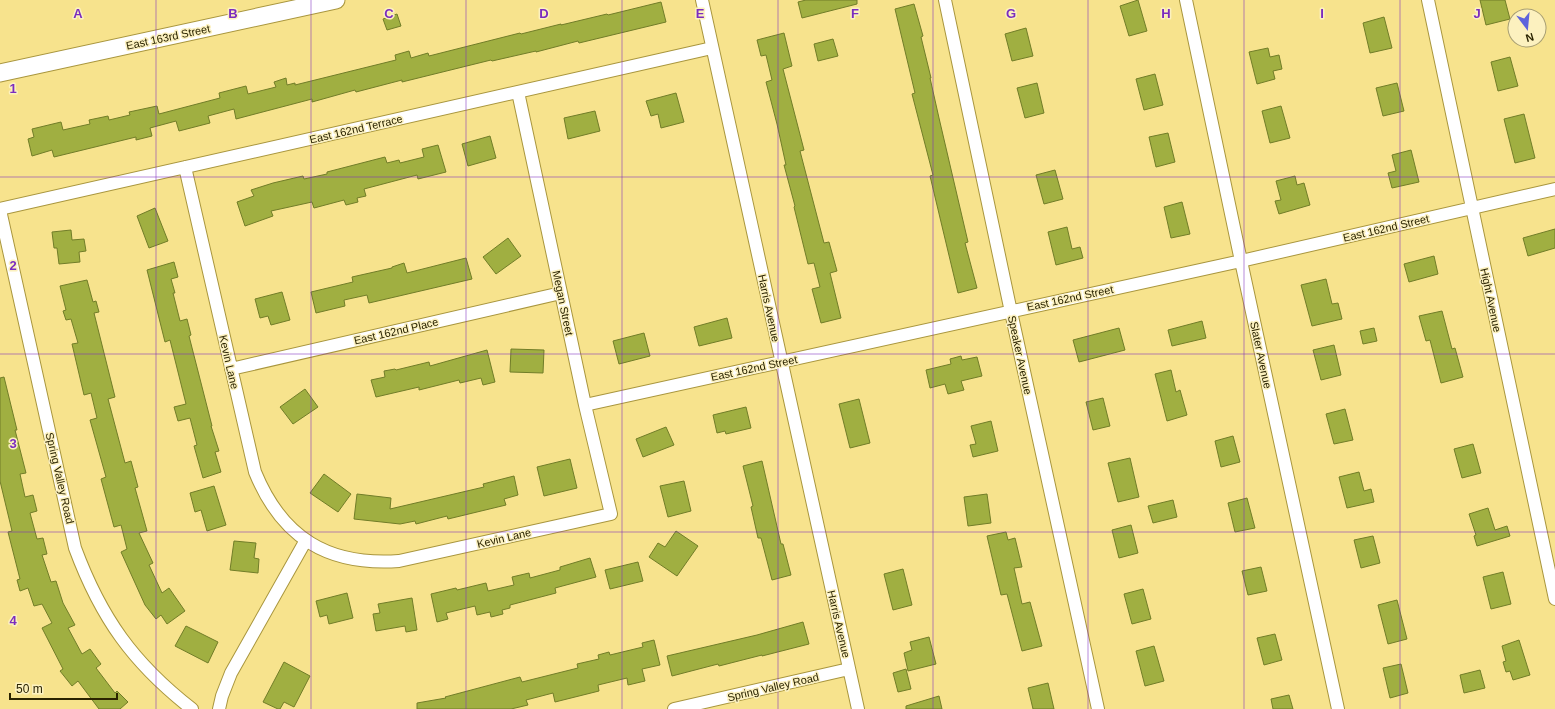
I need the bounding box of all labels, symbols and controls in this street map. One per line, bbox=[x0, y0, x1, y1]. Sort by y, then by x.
text: A bbox=[73, 6, 83, 21]
text: B bbox=[228, 6, 238, 21]
text: C bbox=[384, 6, 394, 21]
text: D bbox=[539, 6, 549, 21]
text: E bbox=[696, 6, 705, 21]
text: F bbox=[851, 6, 859, 21]
text: G bbox=[1006, 6, 1016, 21]
text: H bbox=[1161, 6, 1171, 21]
text: I bbox=[1320, 6, 1324, 21]
text: J bbox=[1473, 6, 1481, 21]
north arrow bbox=[1507, 8, 1547, 48]
street label: East 163rd Street bbox=[125, 22, 211, 52]
text: N bbox=[1524, 31, 1535, 44]
text: 1 bbox=[9, 81, 17, 96]
street label: East 162nd Terrace bbox=[308, 112, 404, 146]
street label: East 162nd Street bbox=[1342, 212, 1430, 244]
text: 2 bbox=[9, 258, 17, 273]
street label: Hight Avenue bbox=[1478, 267, 1504, 333]
street label: Megan Street bbox=[550, 269, 576, 337]
street label: Harris Avenue bbox=[756, 273, 782, 343]
street label: East 162nd Street bbox=[1026, 283, 1114, 313]
street label: Speaker Avenue bbox=[1006, 314, 1034, 396]
street label: East 162nd Place bbox=[353, 315, 439, 347]
street label: Slater Avenue bbox=[1248, 320, 1274, 390]
street label: Kevin Lane bbox=[217, 334, 241, 390]
street label: East 162nd Street bbox=[710, 353, 798, 383]
street label: Spring Valley Road bbox=[44, 431, 76, 525]
text: 3 bbox=[9, 436, 17, 451]
street label: Kevin Lane bbox=[476, 526, 532, 550]
street label: Harris Avenue bbox=[825, 589, 853, 659]
text: 4 bbox=[9, 613, 17, 628]
street label: Spring Valley Road bbox=[726, 671, 820, 703]
scale bar bbox=[10, 675, 117, 701]
text: 50 m bbox=[16, 682, 43, 696]

